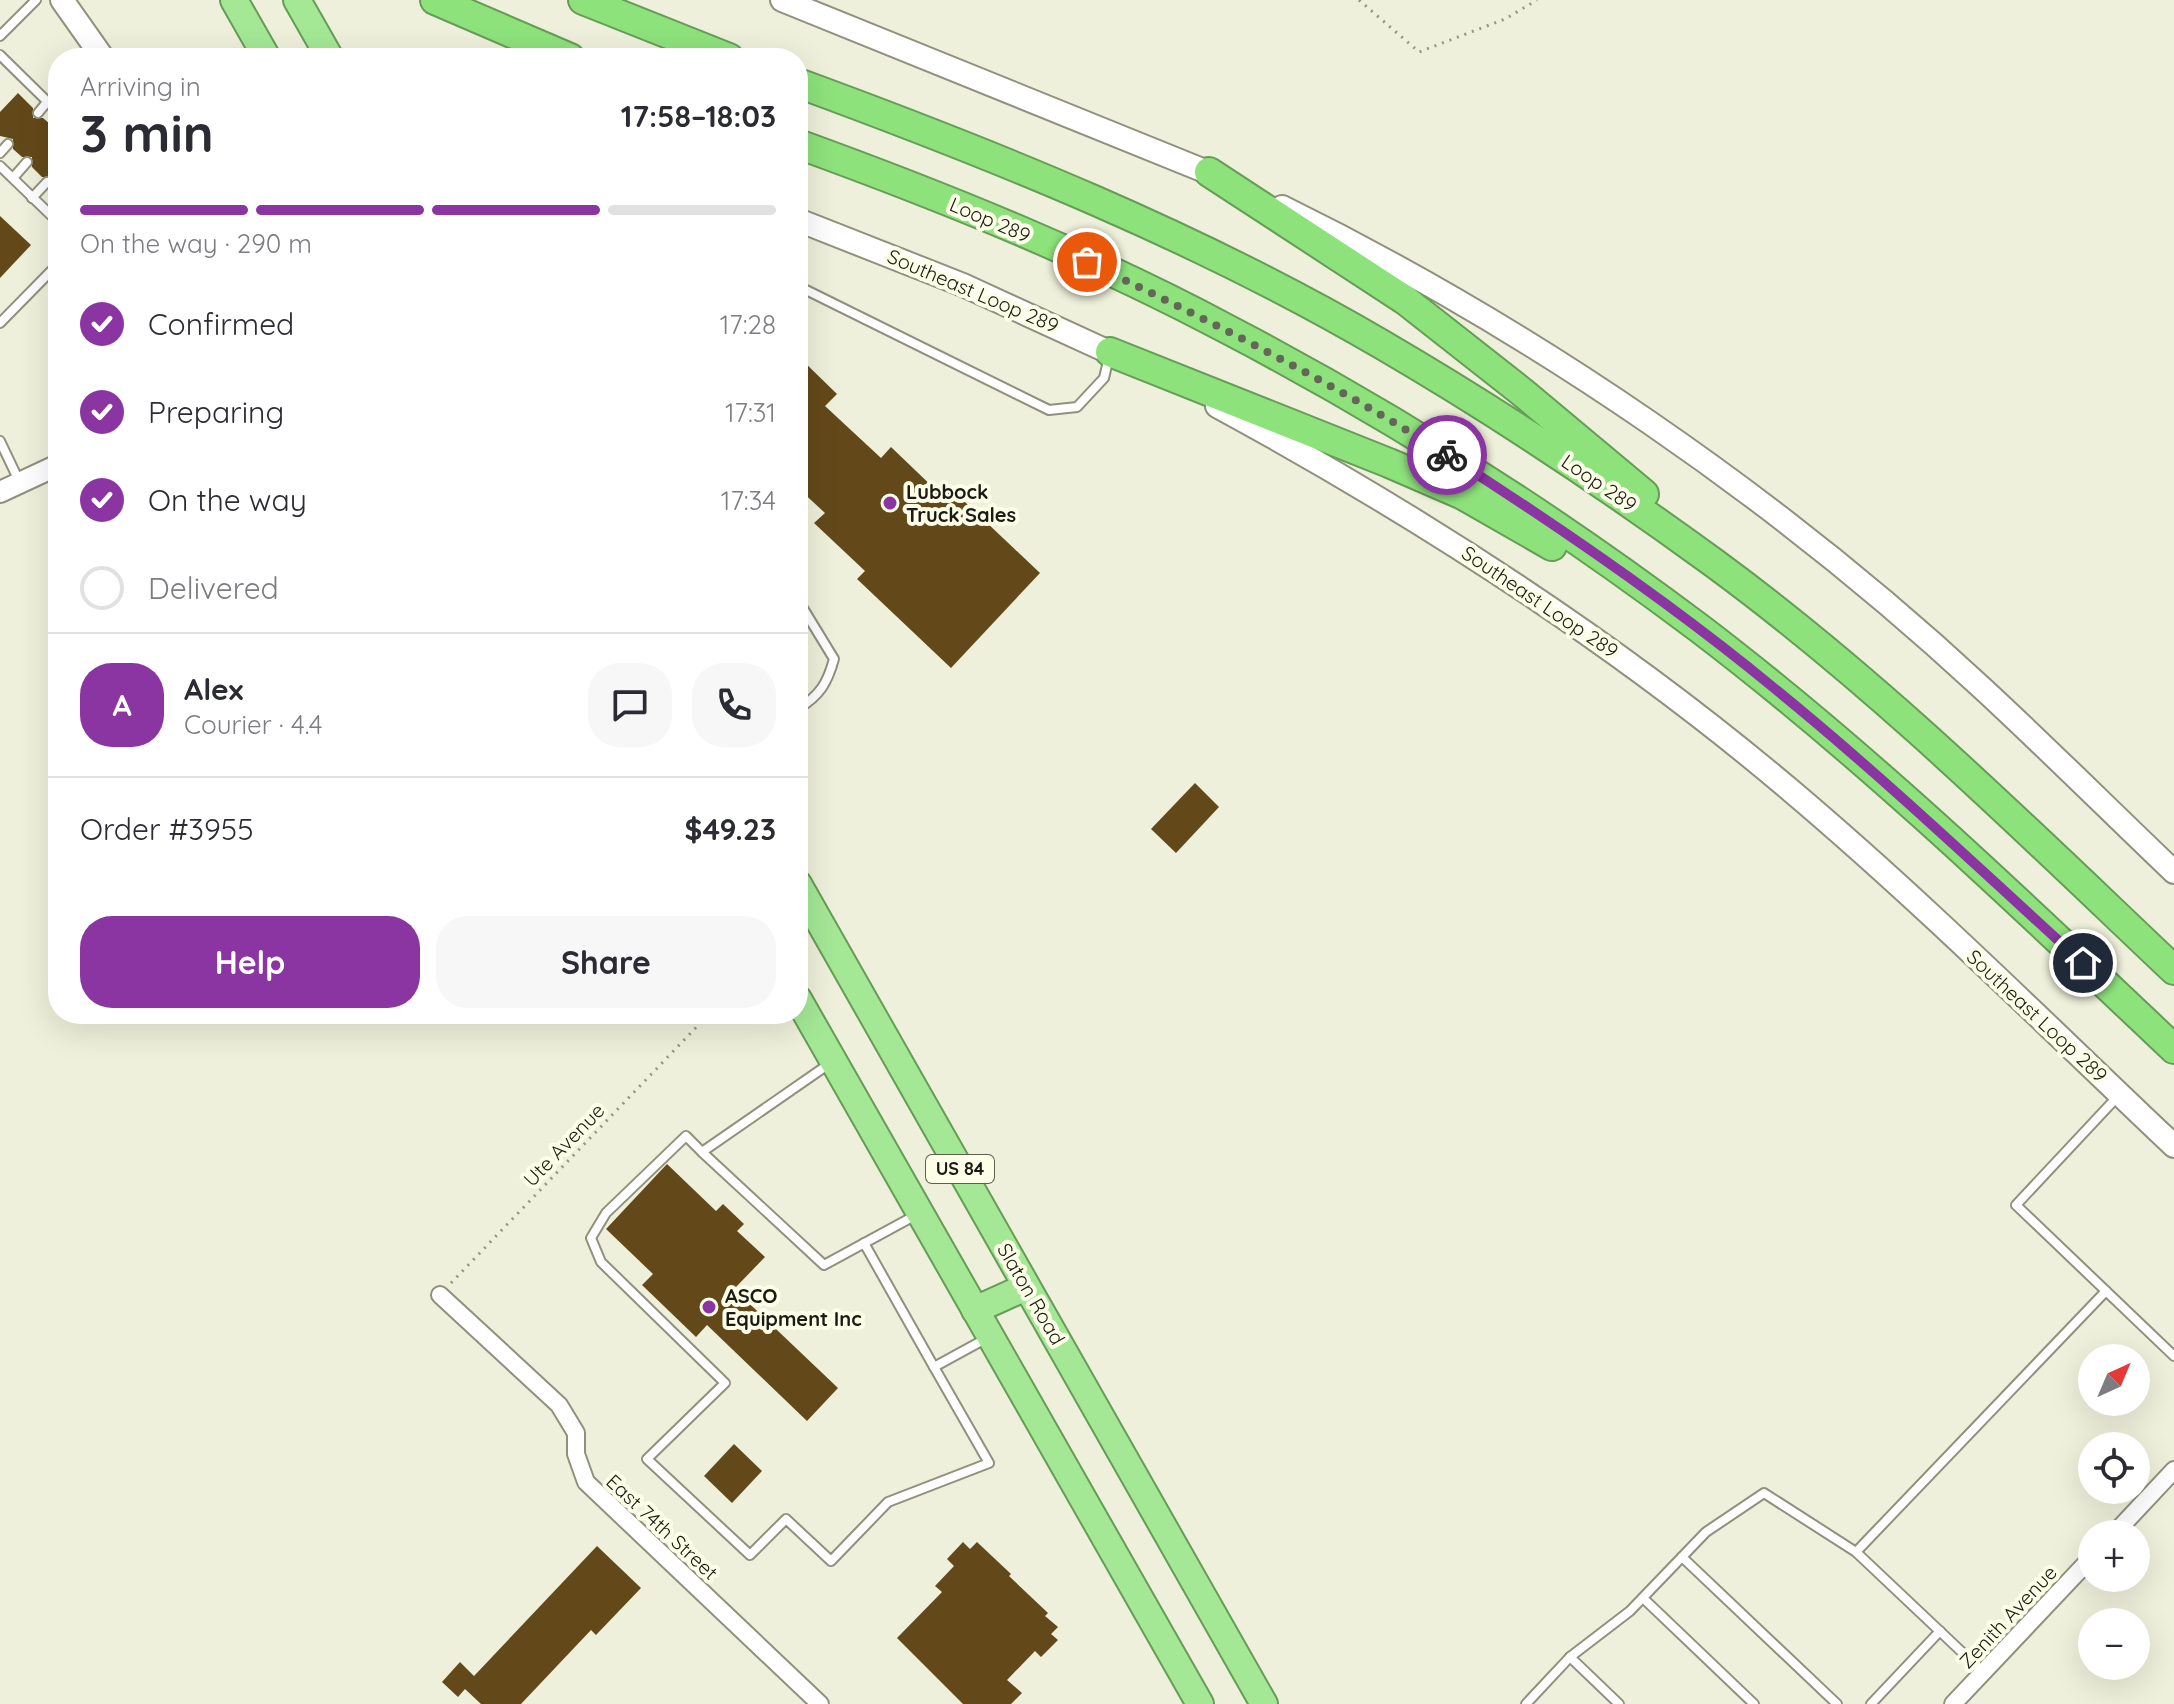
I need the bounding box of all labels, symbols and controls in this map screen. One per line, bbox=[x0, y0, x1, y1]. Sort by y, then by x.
text: Arriving in bbox=[80, 70, 201, 103]
text: 17:58–18:03 bbox=[621, 97, 776, 135]
text: 3 min bbox=[80, 100, 214, 165]
street label: Loop 289 bbox=[946, 191, 1034, 248]
text: On the way · 290 m bbox=[80, 227, 312, 260]
pin bbox=[1053, 228, 1121, 296]
icon: bag bbox=[1065, 240, 1109, 284]
street label: Southeast Loop 289 bbox=[884, 243, 1062, 338]
icon: check bbox=[80, 302, 124, 346]
text: Confirmed bbox=[148, 305, 294, 343]
text: 17:28 bbox=[720, 308, 776, 341]
icon: check bbox=[80, 390, 124, 434]
text: Preparing bbox=[148, 393, 284, 431]
text: 17:31 bbox=[725, 396, 776, 429]
courier bbox=[1407, 415, 1487, 495]
icon: bike bbox=[1425, 433, 1469, 477]
street label: Loop 289 bbox=[1557, 448, 1642, 517]
icon: check bbox=[80, 478, 124, 522]
place label: Lubbock Truck Sales bbox=[906, 479, 1016, 527]
text: On the way bbox=[148, 481, 307, 519]
text: 17:34 bbox=[721, 484, 776, 517]
marker: Lubbock Truck Sales bbox=[881, 494, 899, 512]
street label: Southeast Loop 289 bbox=[1457, 540, 1623, 663]
text: Delivered bbox=[148, 569, 279, 607]
button: chat bbox=[588, 663, 672, 747]
button: phone bbox=[692, 663, 776, 747]
text: Alex bbox=[184, 670, 243, 708]
text: A bbox=[112, 686, 132, 724]
text: Courier · 4.4 bbox=[184, 708, 322, 741]
text: Order #3955 bbox=[80, 810, 254, 848]
text: $49.23 bbox=[685, 810, 776, 848]
button: Help bbox=[80, 916, 420, 1008]
button: Share bbox=[436, 916, 776, 1008]
pin bbox=[2049, 929, 2117, 997]
icon: home bbox=[2061, 941, 2105, 985]
street label: Southeast Loop 289 bbox=[1962, 944, 2113, 1087]
street label: Ute Avenue bbox=[518, 1098, 609, 1192]
road number: US 84 bbox=[926, 1155, 994, 1183]
street label: Slaton Road bbox=[992, 1238, 1071, 1349]
place label: ASCO Equipment Inc bbox=[725, 1283, 862, 1331]
marker: ASCO Equipment Inc bbox=[700, 1298, 718, 1316]
north arrow bbox=[2078, 1344, 2150, 1416]
map controls bbox=[2078, 1344, 2150, 1680]
button: locate bbox=[2078, 1432, 2150, 1504]
street label: East 74th Street bbox=[601, 1469, 723, 1585]
button: + bbox=[2078, 1520, 2150, 1592]
street label: Zenith Avenue bbox=[1954, 1560, 2062, 1673]
button: − bbox=[2078, 1608, 2150, 1680]

